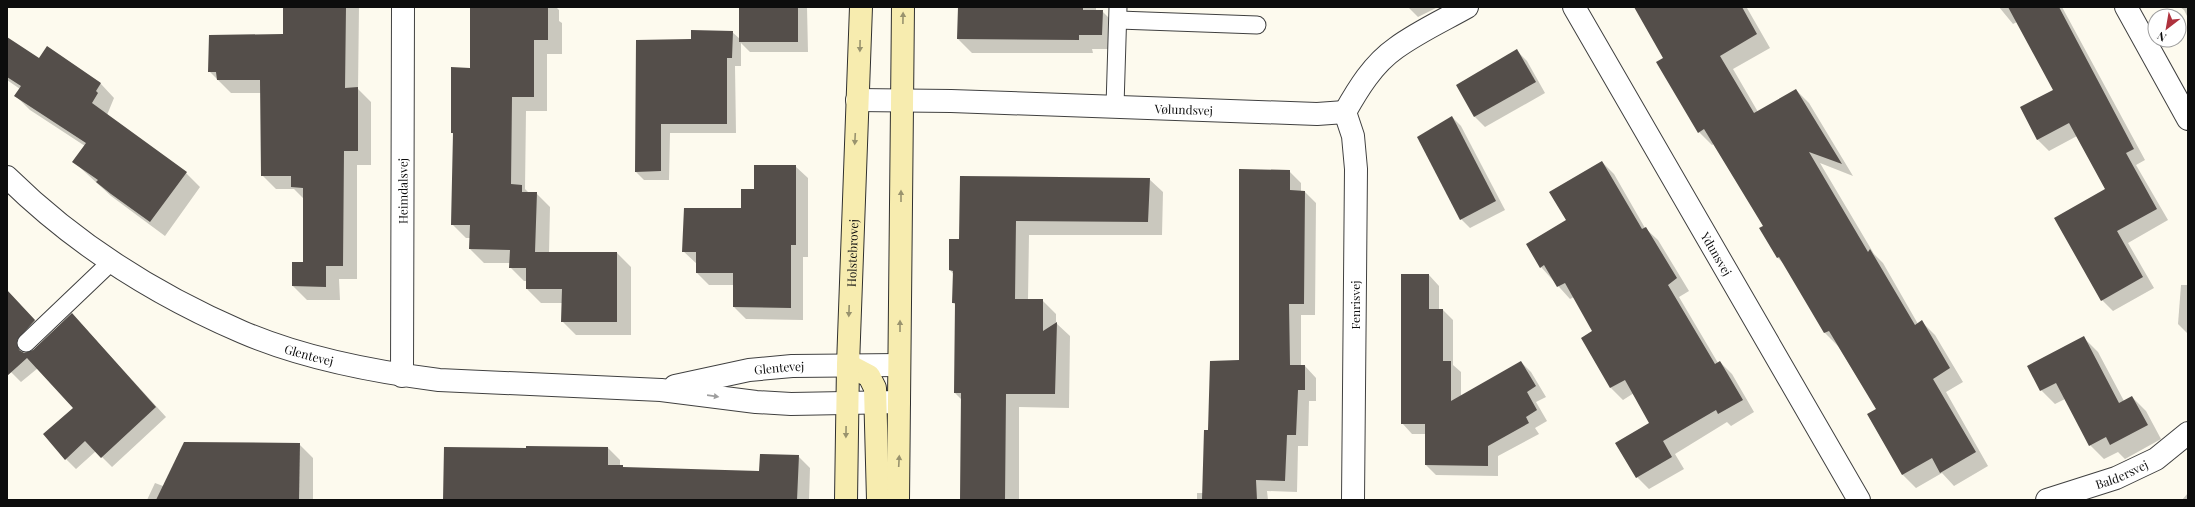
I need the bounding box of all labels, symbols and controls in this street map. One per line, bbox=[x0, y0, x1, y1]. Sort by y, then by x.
north arrow bbox=[2147, 8, 2187, 48]
one-way arrow bbox=[900, 11, 906, 24]
text: N bbox=[2154, 28, 2169, 45]
one-way arrow bbox=[856, 40, 863, 52]
street label: Vølundsvej bbox=[1153, 100, 1213, 118]
one-way arrow bbox=[852, 133, 859, 145]
street label: Heimdalsvej bbox=[394, 158, 411, 224]
one-way arrow bbox=[898, 189, 904, 202]
street label: Holstebrovej bbox=[843, 219, 861, 287]
street label: Ydunsvej bbox=[1697, 228, 1736, 278]
street label: Fenrisvej bbox=[1347, 280, 1363, 330]
one-way arrow bbox=[846, 305, 853, 317]
one-way arrow bbox=[897, 319, 903, 332]
street label: Glentevej bbox=[283, 340, 335, 369]
street label: Glentevej bbox=[753, 358, 804, 377]
one-way arrow bbox=[707, 393, 719, 400]
one-way arrow bbox=[843, 426, 849, 439]
one-way arrow bbox=[896, 454, 902, 467]
street label: Baldersvej bbox=[2093, 456, 2150, 492]

